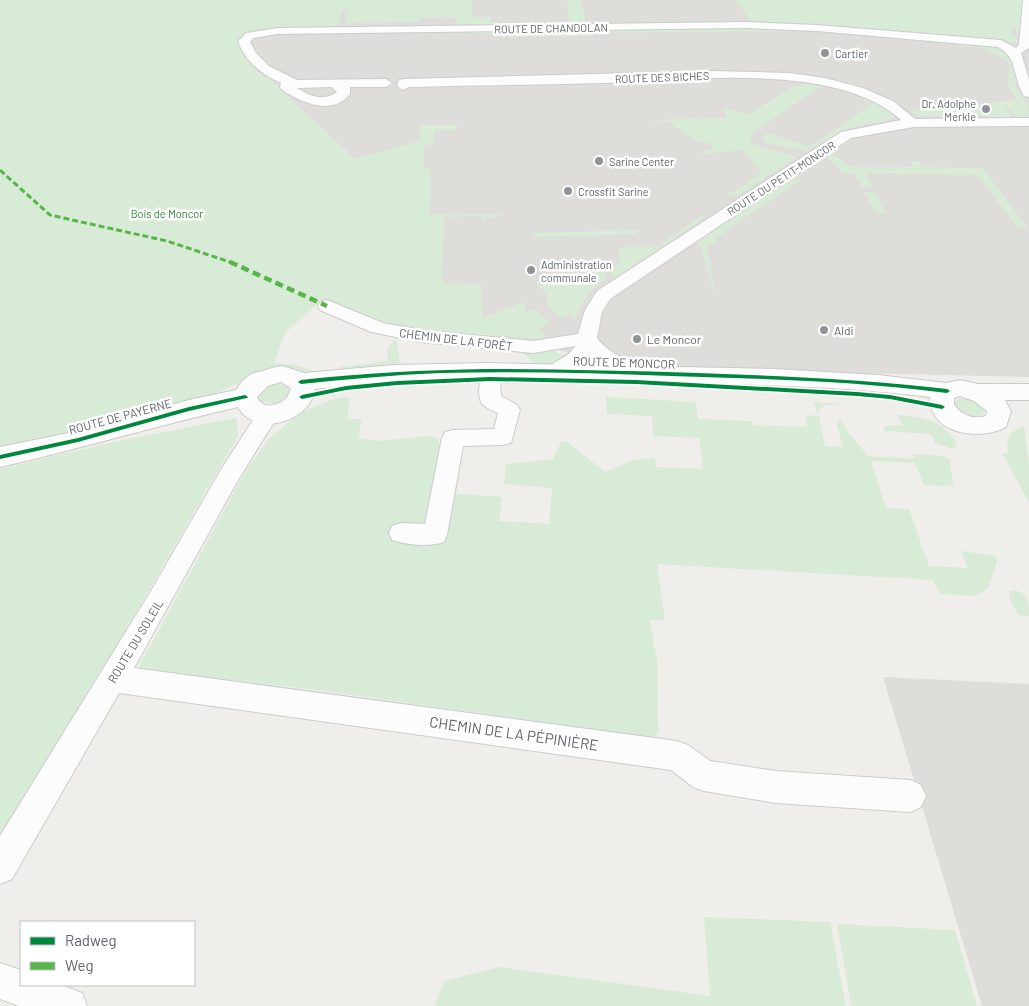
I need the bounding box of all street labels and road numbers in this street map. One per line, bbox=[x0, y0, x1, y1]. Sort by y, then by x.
street label: ROUTE DE CHANDOLAN bbox=[494, 21, 608, 35]
street label: ROUTE DES BICHES bbox=[615, 69, 709, 85]
street label: ROUTE DU PETIT-MONCOR bbox=[724, 138, 838, 218]
street label: CHEMIN DE LA FORÊT bbox=[398, 325, 514, 353]
street label: ROUTE DE MONCOR bbox=[573, 353, 675, 371]
street label: ROUTE DE PAYERNE bbox=[67, 396, 173, 436]
street label: ROUTE DU SOLEIL bbox=[104, 596, 166, 685]
street label: CHEMIN DE LA PÉPINIÈRE bbox=[428, 712, 600, 754]

